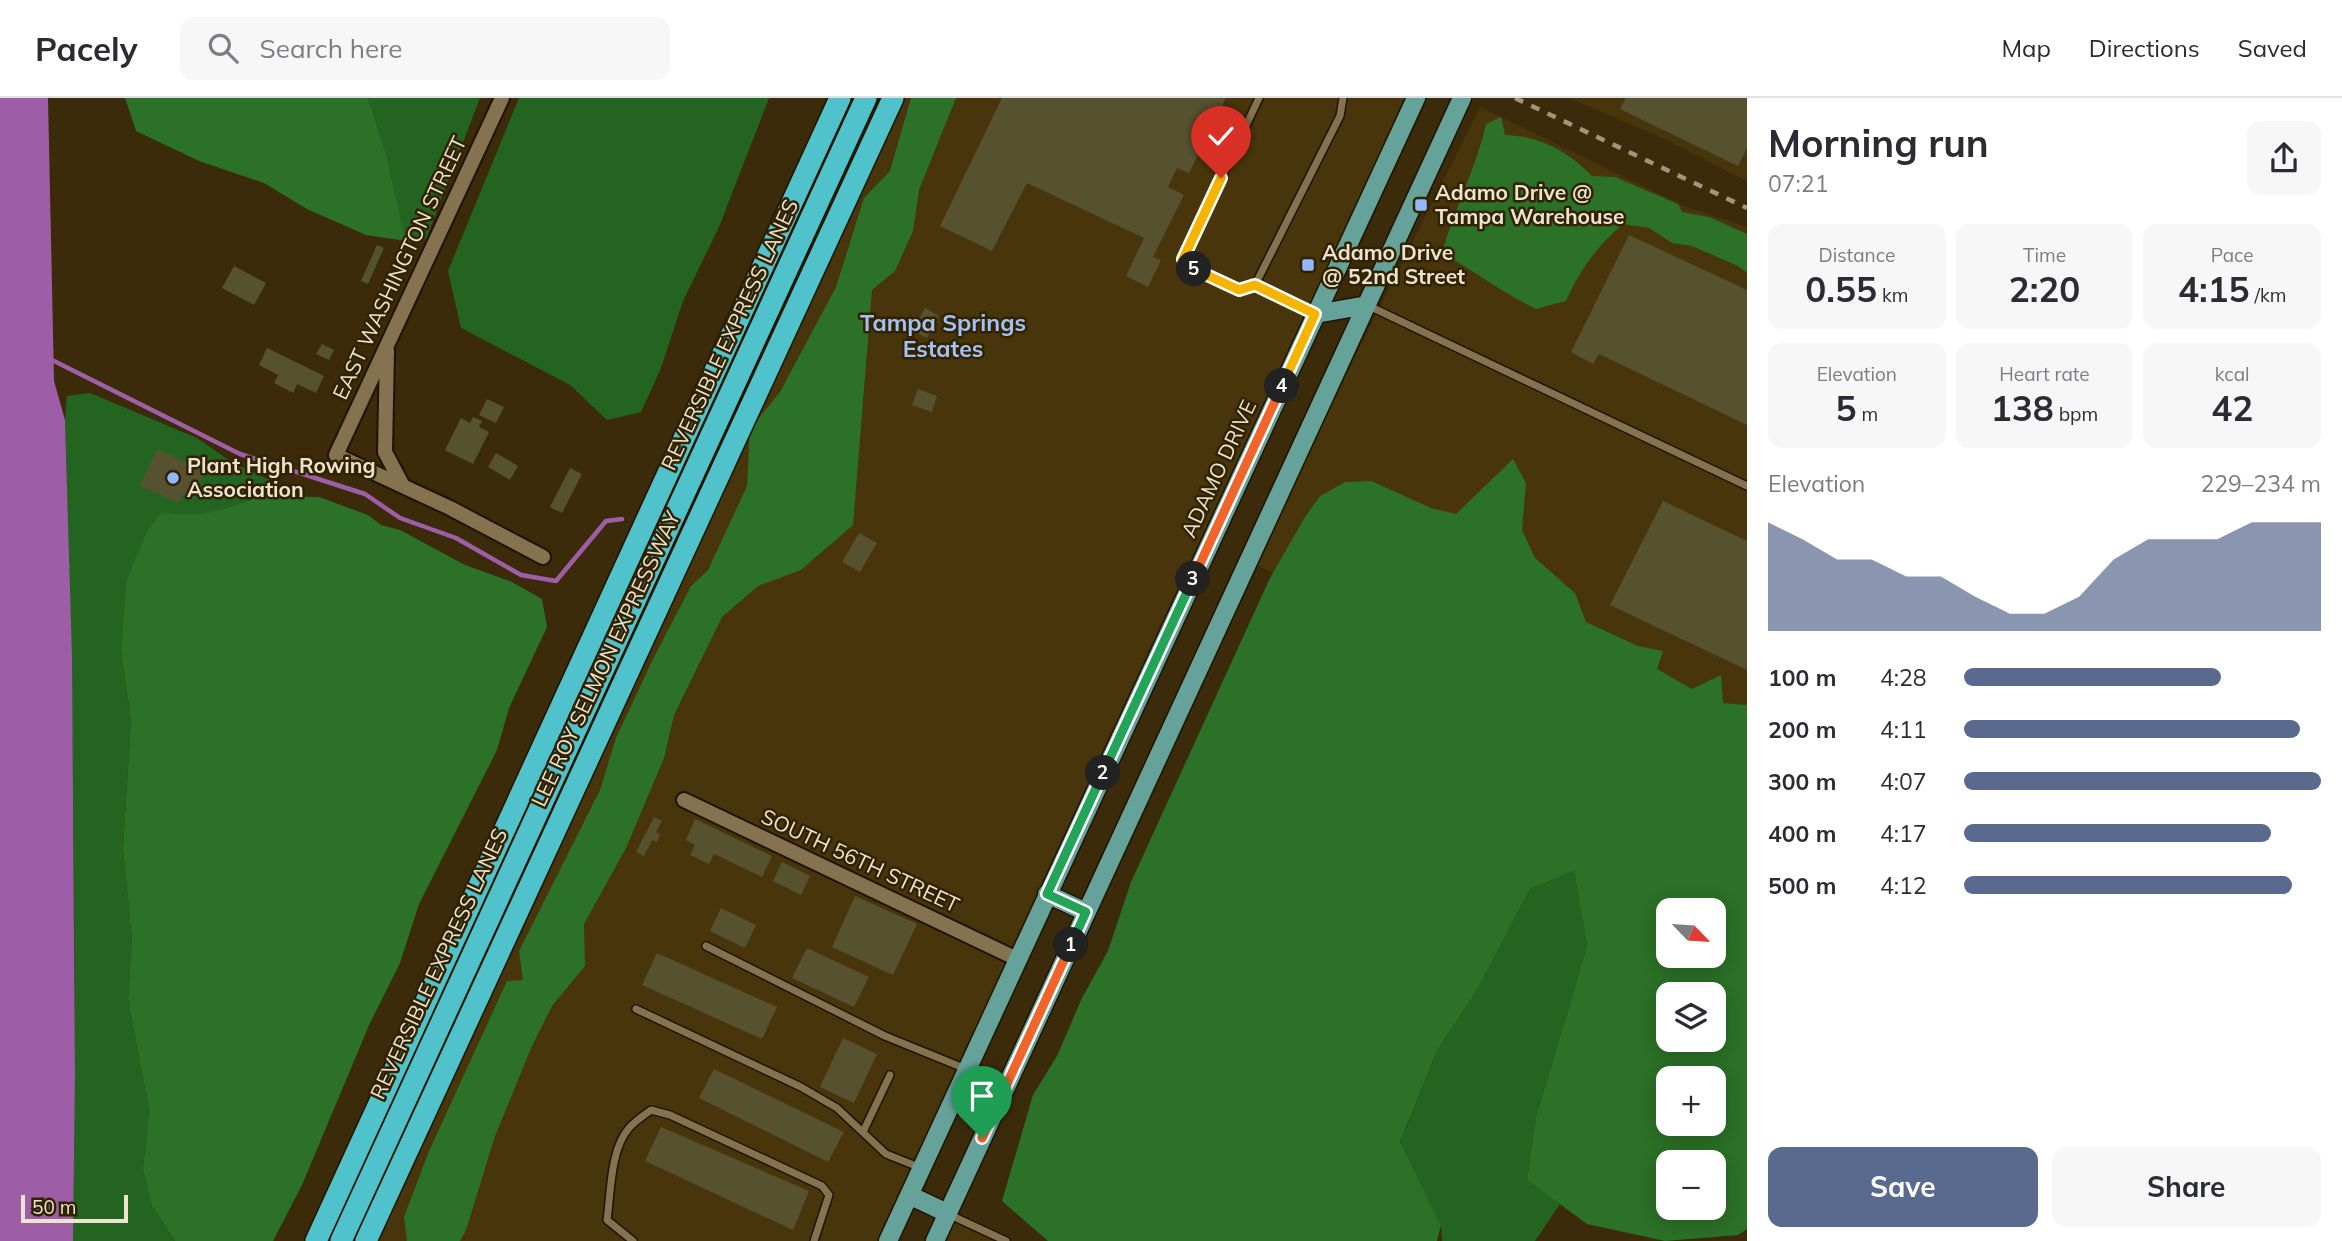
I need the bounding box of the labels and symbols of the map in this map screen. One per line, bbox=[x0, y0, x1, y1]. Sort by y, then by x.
pin bbox=[1191, 106, 1251, 178]
street label: EAST WASHINGTON STREET bbox=[327, 132, 472, 403]
place label: Adamo Drive @ Tampa Warehouse bbox=[1435, 179, 1625, 229]
street label: REVERSIBLE EXPRESS LANES bbox=[655, 195, 803, 474]
marker: Adamo Drive @ Tampa Warehouse bbox=[1413, 197, 1429, 213]
place label: Adamo Drive @ 52nd Street bbox=[1322, 239, 1465, 289]
pin: 5 bbox=[1176, 252, 1212, 286]
marker: Adamo Drive @ 52nd Street bbox=[1300, 257, 1316, 273]
district label: Tampa Springs Estates bbox=[860, 308, 1026, 363]
pin: 4 bbox=[1264, 368, 1300, 404]
street label: ADAMO DRIVE bbox=[1175, 396, 1261, 541]
place label: Plant High Rowing Association bbox=[187, 452, 376, 502]
marker: Plant High Rowing Association bbox=[165, 470, 181, 486]
street label: LEE ROY SELMON EXPRESSWAY bbox=[525, 506, 685, 810]
pin: 3 bbox=[1176, 561, 1210, 596]
pin: 2 bbox=[1086, 756, 1120, 790]
street label: SOUTH 56TH STREET bbox=[757, 803, 964, 918]
street label: REVERSIBLE EXPRESS LANES bbox=[364, 824, 512, 1103]
north arrow bbox=[1656, 898, 1726, 968]
pin: 1 bbox=[1054, 928, 1088, 962]
pin bbox=[952, 1066, 1012, 1138]
scale bar bbox=[21, 1192, 128, 1224]

